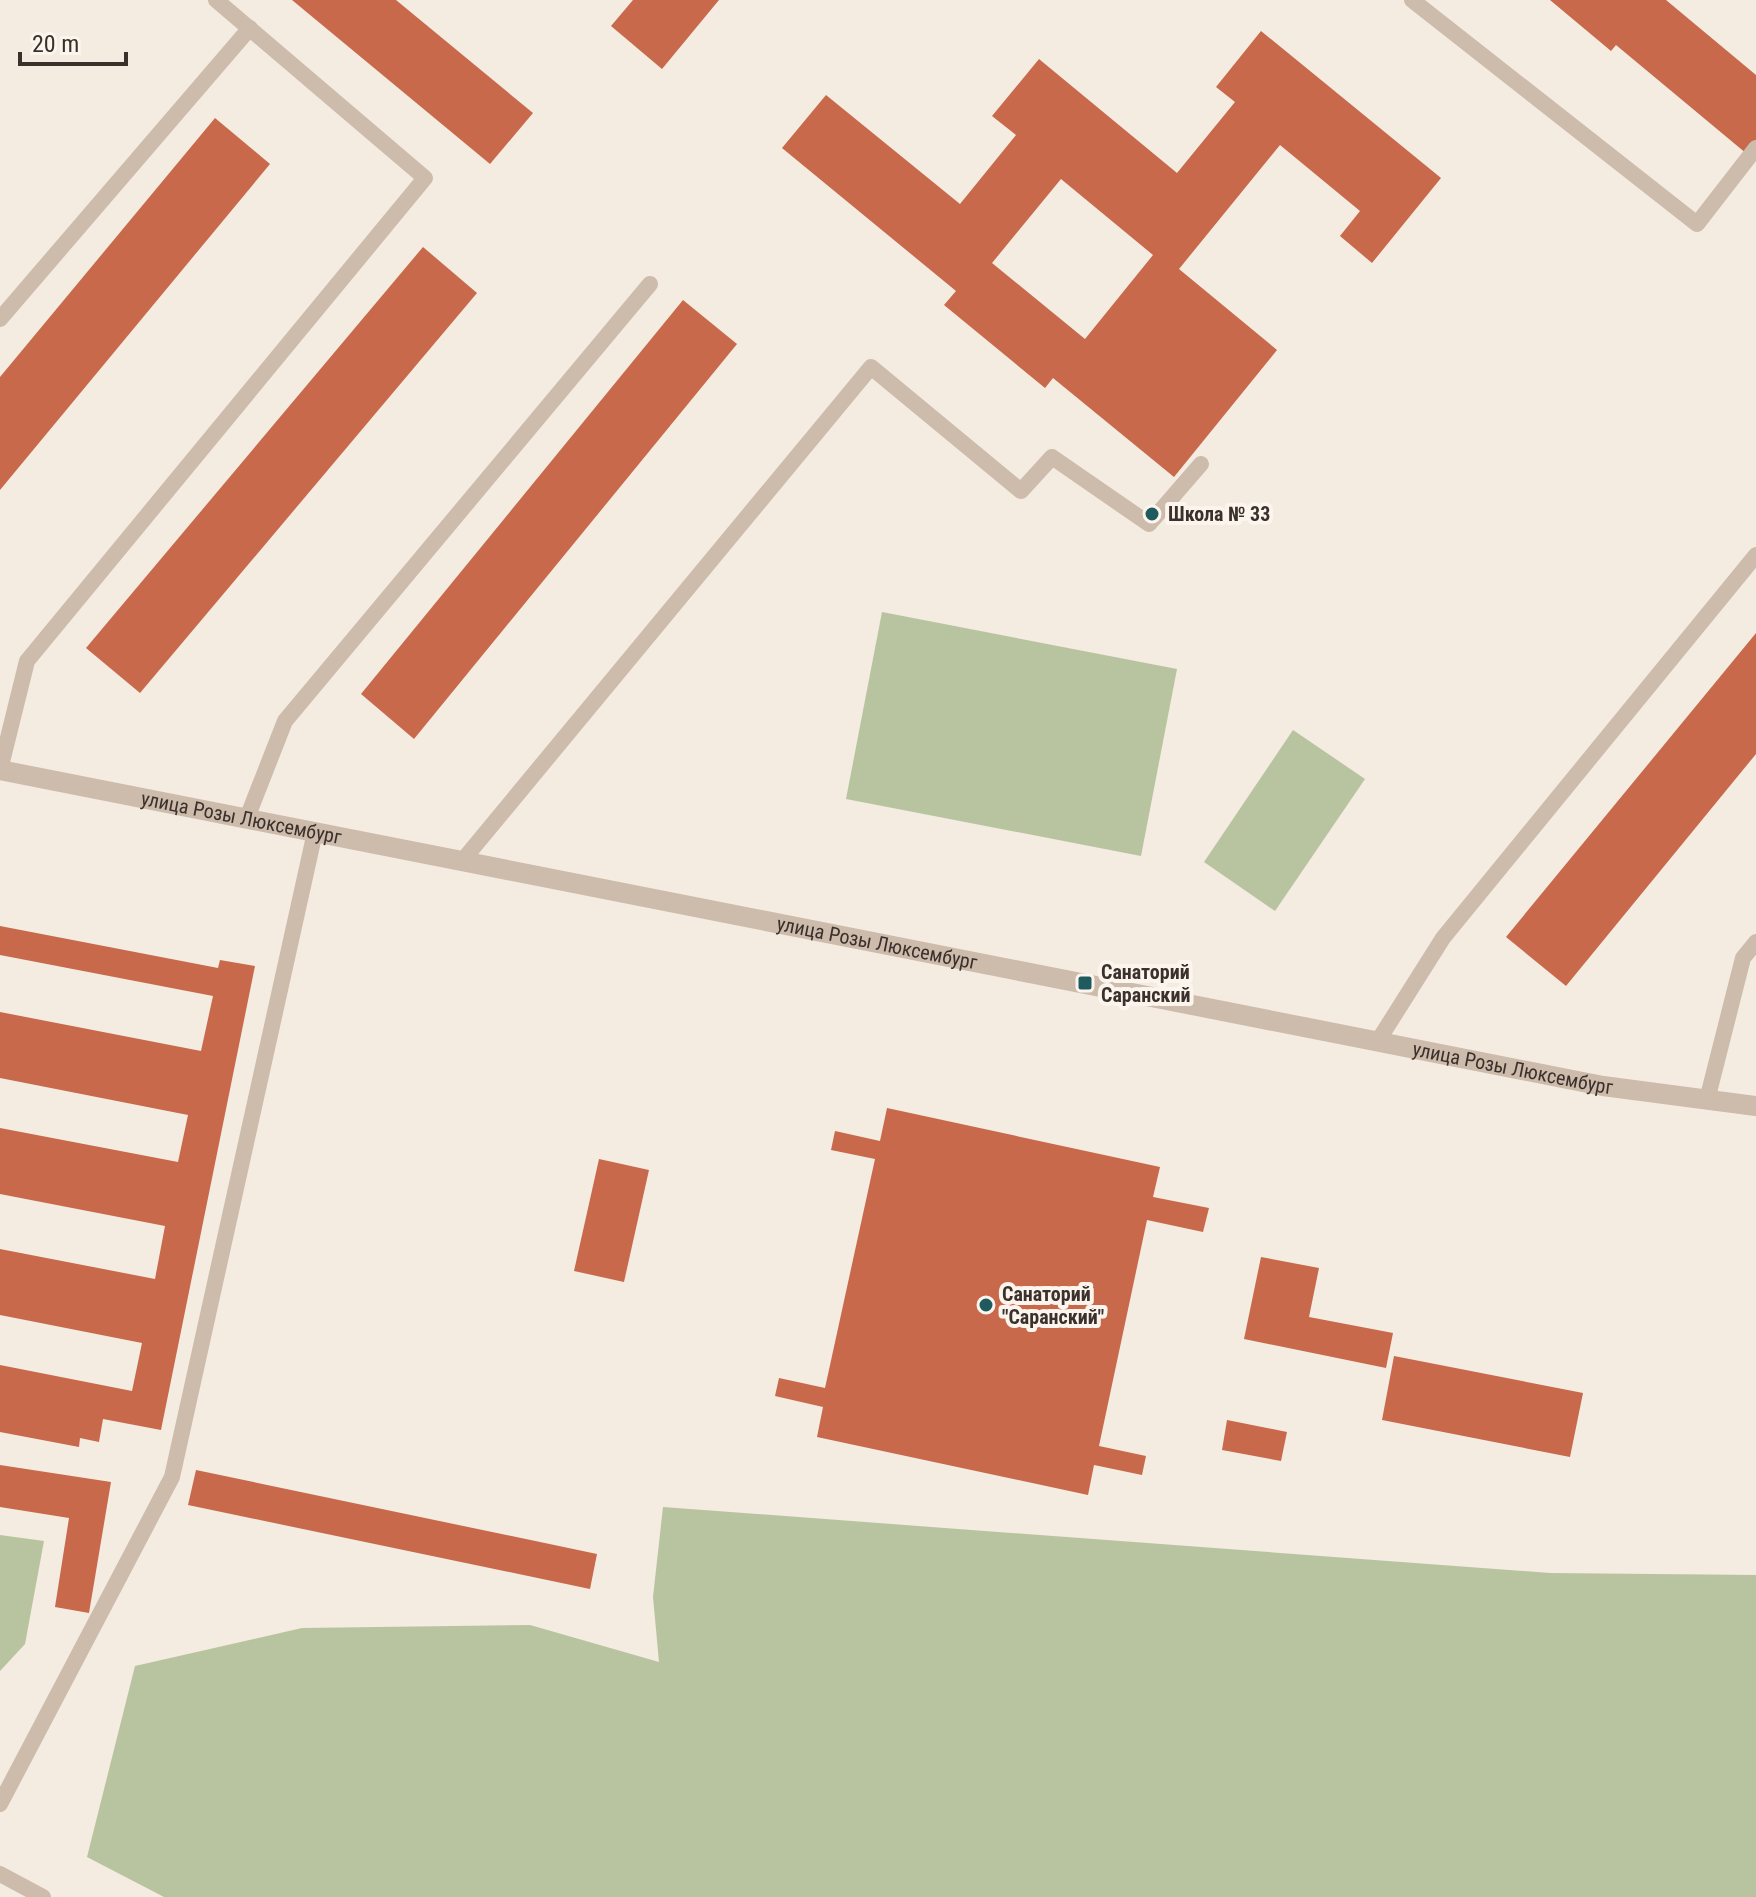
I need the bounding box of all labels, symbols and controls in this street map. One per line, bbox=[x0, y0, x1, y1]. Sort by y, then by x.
scale bar bbox=[20, 16, 126, 66]
text: 20 m bbox=[32, 30, 79, 58]
place label: Школа № 33 bbox=[1168, 502, 1270, 526]
marker: Школа № 33 bbox=[1143, 505, 1161, 523]
street label: улица Розы Люксембург bbox=[139, 786, 344, 849]
street label: улица Розы Люксембург bbox=[775, 911, 980, 975]
place label: Санаторий Саранский bbox=[1101, 960, 1190, 1007]
marker: Санаторий Саранский bbox=[1076, 974, 1094, 992]
street label: улица Розы Люксембург bbox=[1410, 1037, 1615, 1099]
place label: Санаторий "Саранский" bbox=[1002, 1282, 1104, 1329]
marker: Санаторий "Саранский" bbox=[977, 1296, 995, 1314]

